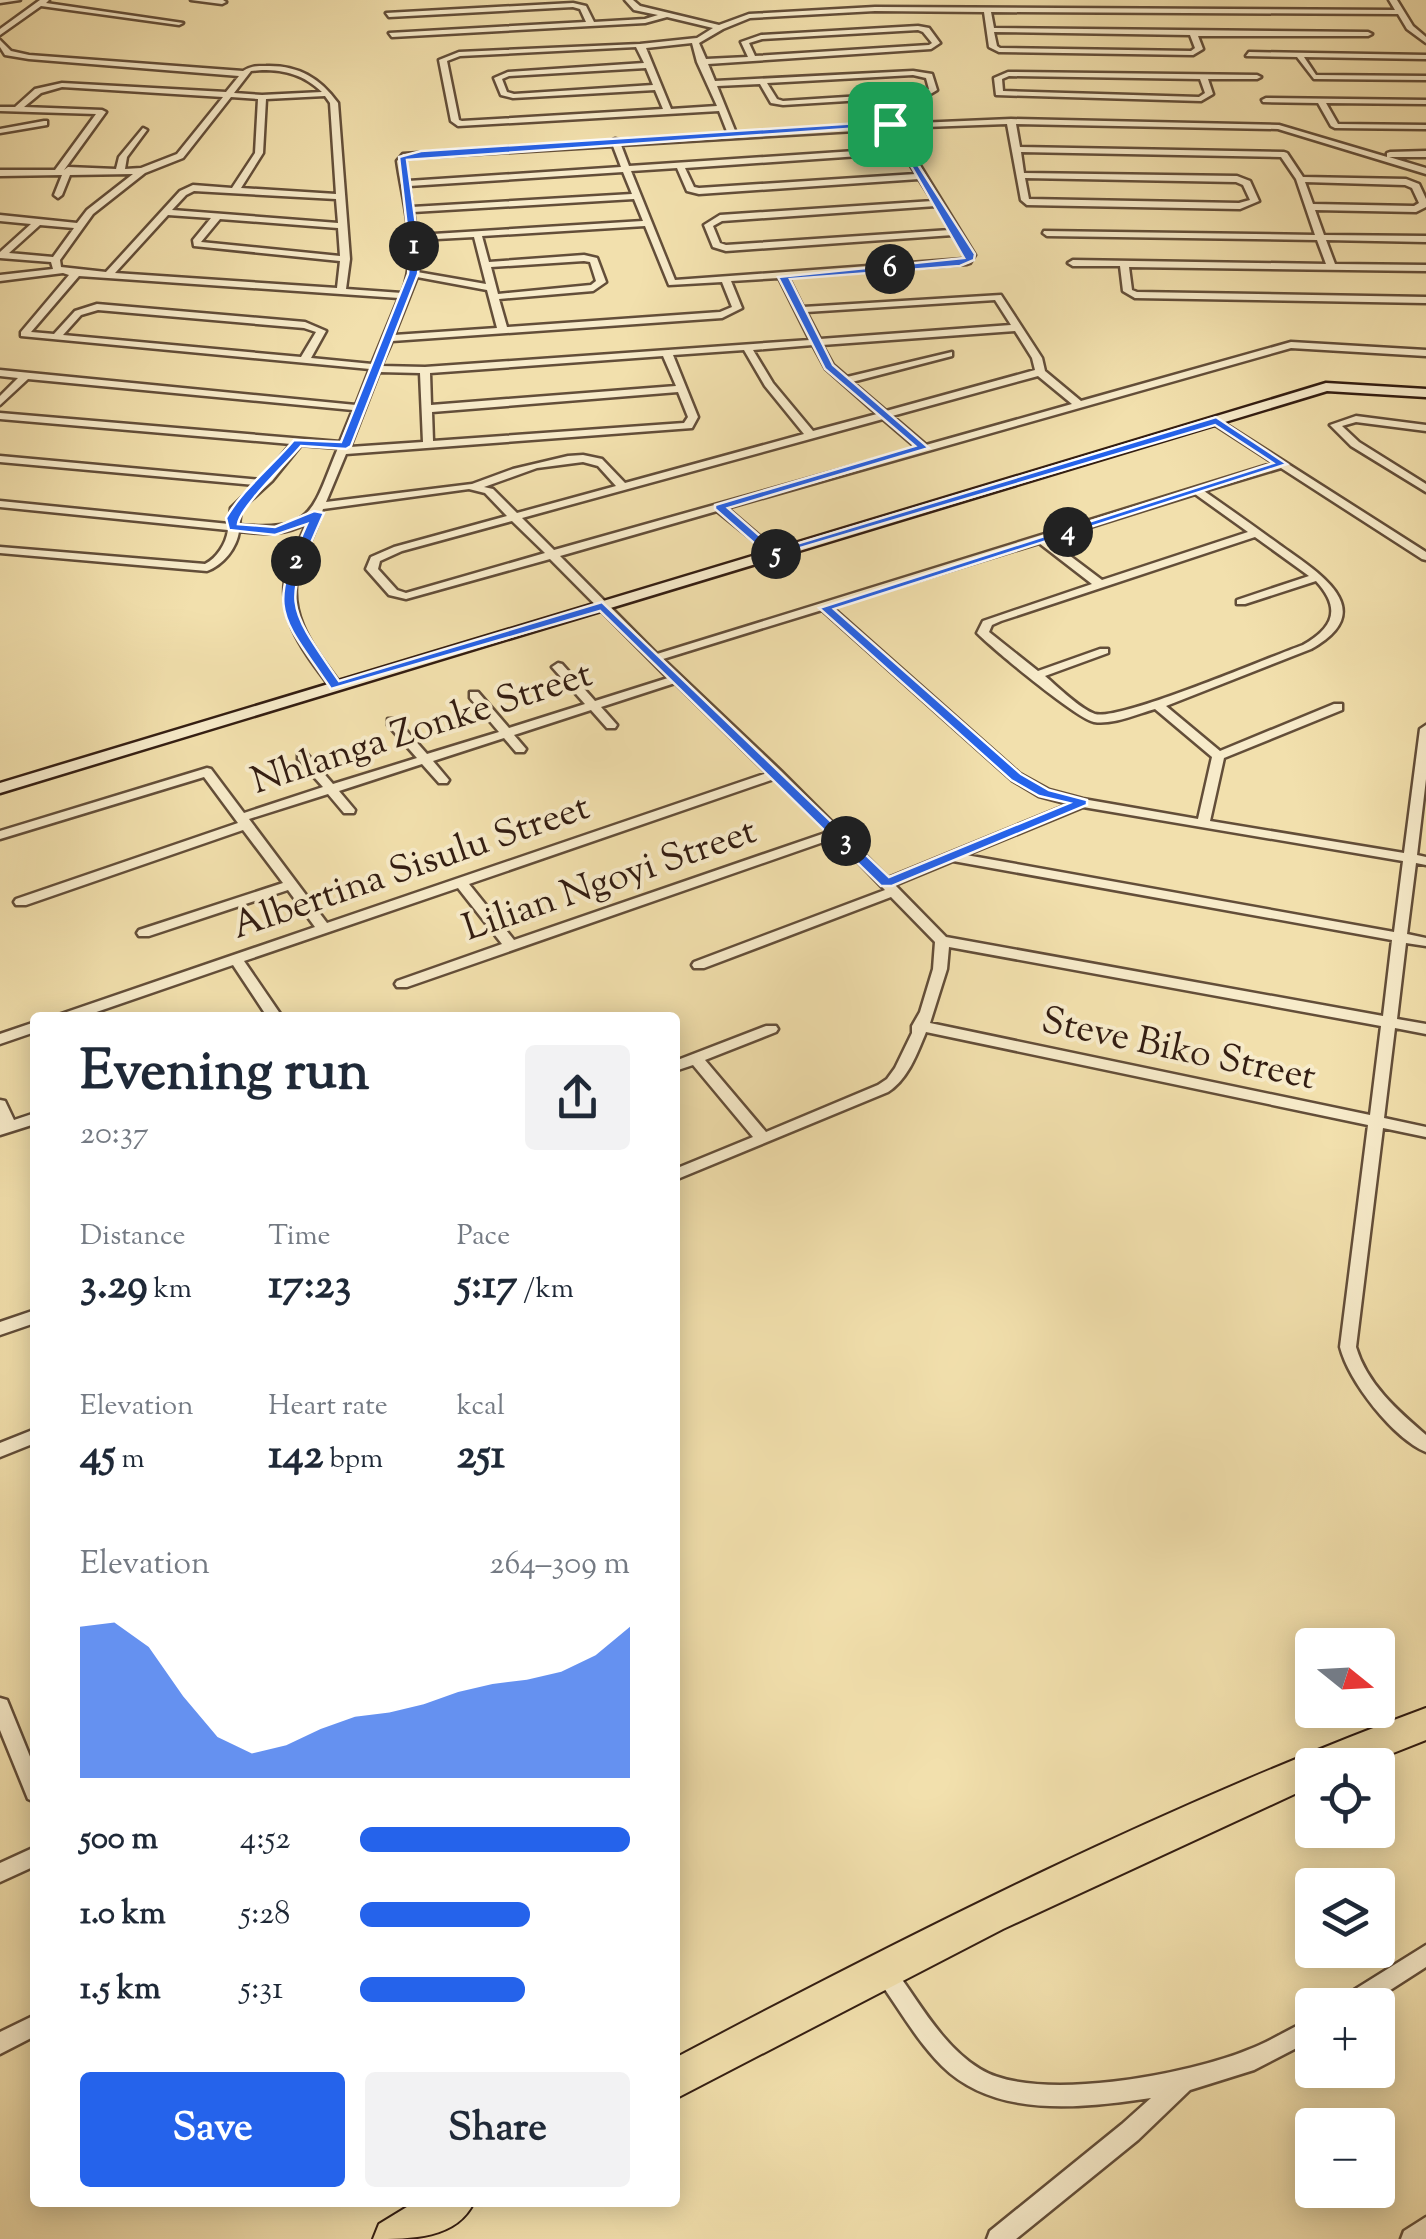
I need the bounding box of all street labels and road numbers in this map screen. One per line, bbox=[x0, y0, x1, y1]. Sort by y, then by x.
street label: Nhlanga Zonke Street bbox=[245, 649, 600, 810]
street label: Albertina Sisulu Street bbox=[225, 782, 597, 955]
street label: Lilian Ngoyi Street bbox=[456, 806, 764, 957]
street label: Steve Biko Street bbox=[1036, 995, 1320, 1106]

